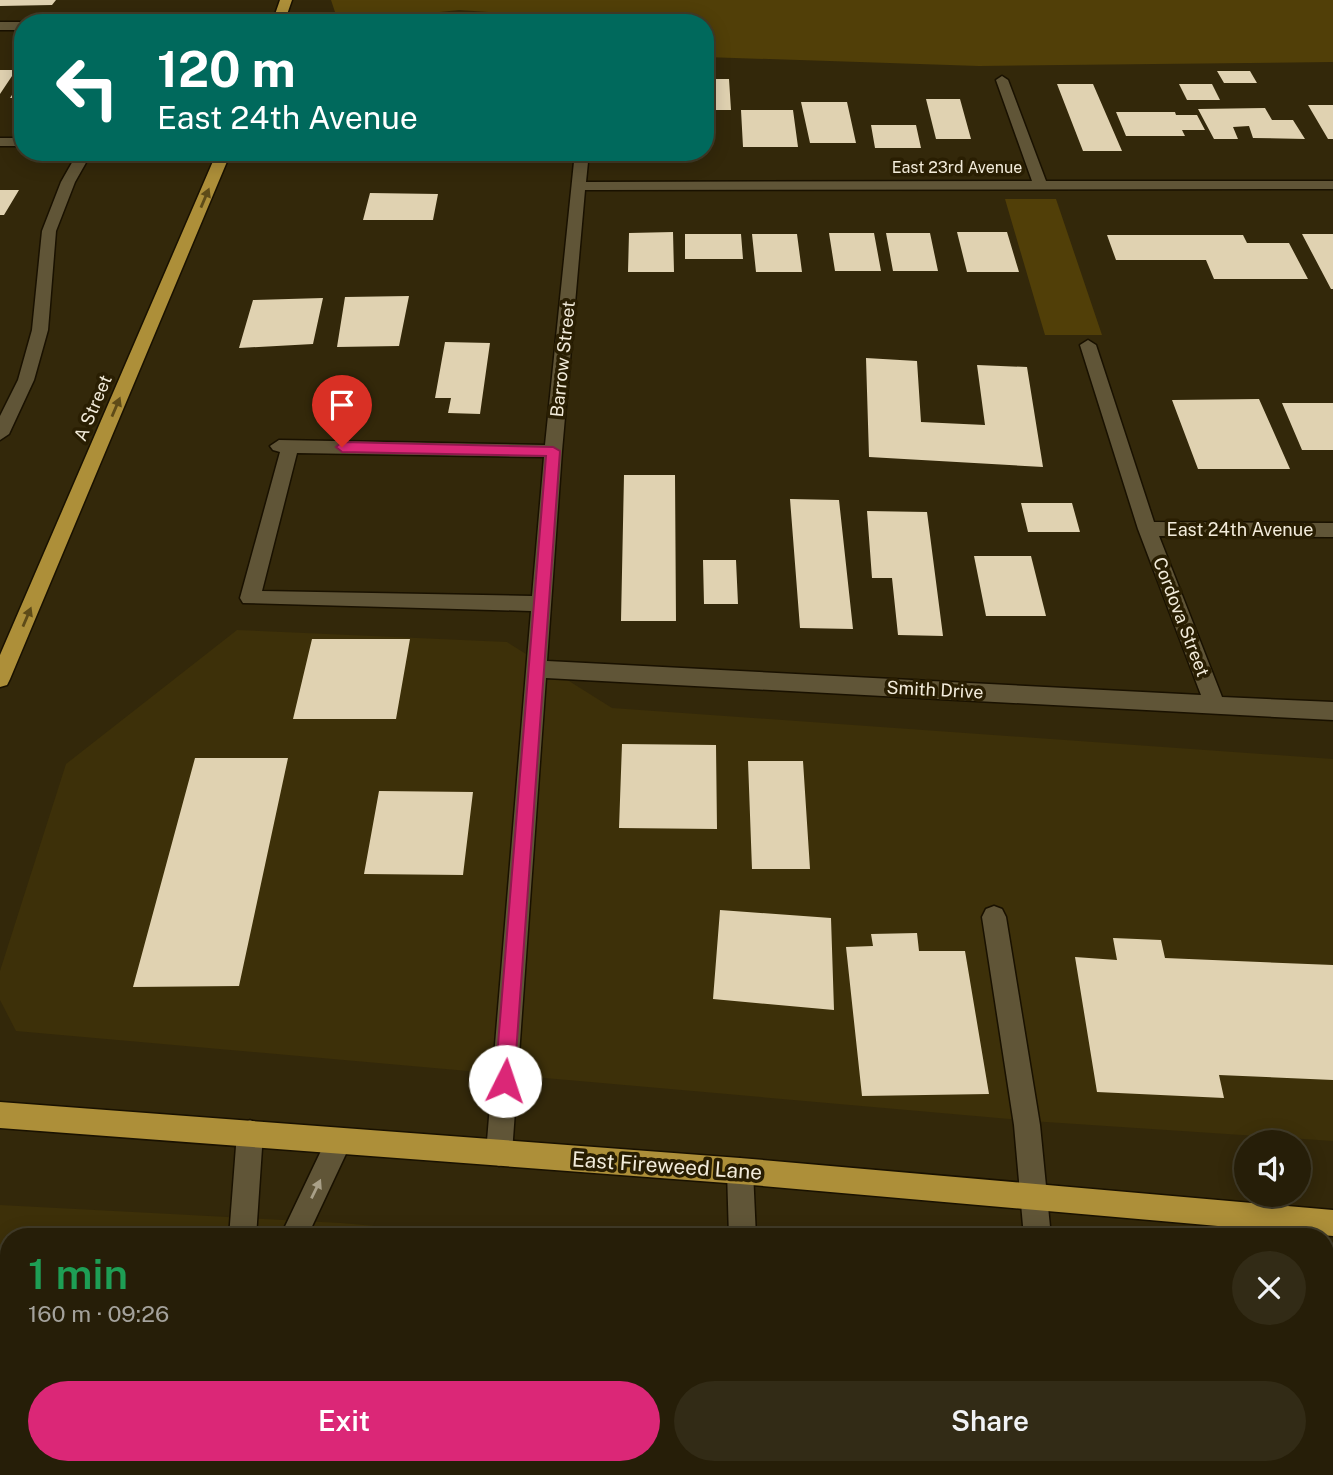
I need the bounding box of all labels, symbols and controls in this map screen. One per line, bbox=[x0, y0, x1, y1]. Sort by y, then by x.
text: 120 m bbox=[157, 40, 296, 98]
icon: left bbox=[42, 42, 133, 133]
text: East 24th Avenue bbox=[157, 99, 418, 136]
street label: East 23rd Avenue bbox=[892, 158, 1022, 177]
one-way arrow bbox=[199, 188, 211, 208]
street label: Barrow Street bbox=[546, 300, 579, 418]
street label: A Street bbox=[69, 372, 116, 444]
pin bbox=[312, 375, 372, 447]
icon: arrive bbox=[323, 386, 361, 424]
one-way arrow bbox=[110, 397, 122, 417]
street label: East 24th Avenue bbox=[1167, 519, 1313, 540]
street label: Cordova Street bbox=[1149, 554, 1214, 679]
one-way arrow bbox=[22, 606, 33, 627]
street label: Smith Drive bbox=[886, 676, 984, 703]
position arrow bbox=[468, 1044, 542, 1118]
map controls bbox=[1234, 1130, 1311, 1207]
button: sound bbox=[1234, 1130, 1311, 1207]
street label: East Fireweed Lane bbox=[571, 1146, 763, 1185]
one-way arrow bbox=[310, 1179, 322, 1199]
text: 1 min bbox=[28, 1249, 128, 1298]
button: close bbox=[1232, 1251, 1306, 1325]
text: 160 m · 09:26 bbox=[28, 1300, 169, 1327]
button: Exit bbox=[28, 1381, 660, 1461]
button: Share bbox=[674, 1381, 1306, 1461]

